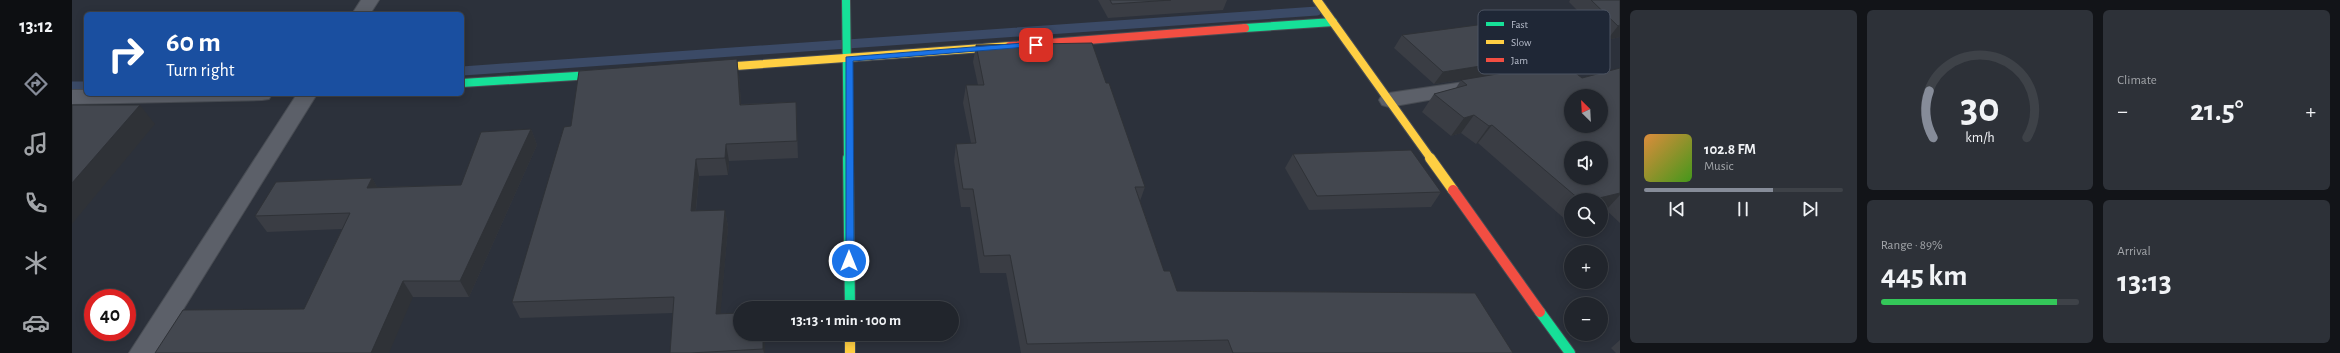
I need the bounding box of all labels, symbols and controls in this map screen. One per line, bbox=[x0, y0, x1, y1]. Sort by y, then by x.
legend bbox=[1478, 10, 1610, 74]
text: 13:12 bbox=[19, 18, 53, 36]
text: Fast bbox=[1511, 19, 1529, 30]
icon: right bbox=[100, 28, 152, 80]
pin bbox=[1019, 28, 1053, 62]
text: 60 m bbox=[166, 29, 221, 57]
icon: arrive bbox=[1025, 34, 1047, 56]
text: Slow bbox=[1511, 37, 1532, 48]
text: Jam bbox=[1511, 55, 1528, 66]
text: Turn right bbox=[166, 62, 235, 80]
icon: directions bbox=[22, 70, 50, 98]
text: Climate bbox=[2117, 74, 2157, 87]
text: 30 bbox=[1960, 88, 2000, 129]
north arrow bbox=[1564, 89, 1608, 133]
map controls bbox=[1564, 89, 1608, 341]
text: 21.5° bbox=[2190, 96, 2243, 126]
text: − bbox=[2117, 100, 2128, 122]
text: + bbox=[2305, 100, 2316, 122]
icon: music bbox=[22, 130, 50, 158]
text: km/h bbox=[1965, 131, 1995, 145]
button: sound bbox=[1564, 141, 1608, 185]
text: 102.8 FM bbox=[1704, 142, 1756, 157]
text: Music bbox=[1704, 160, 1734, 173]
icon: phone bbox=[22, 189, 50, 217]
button: search bbox=[1564, 193, 1608, 237]
icon: previous bbox=[1666, 198, 1688, 220]
icon: pause bbox=[1732, 198, 1754, 220]
icon: next bbox=[1799, 198, 1821, 220]
text: Range · 89% bbox=[1881, 239, 1943, 252]
position arrow bbox=[828, 240, 870, 282]
button: + bbox=[1564, 245, 1608, 289]
text: Arrival bbox=[2117, 245, 2151, 258]
icon: climate bbox=[22, 249, 50, 277]
text: 445 km bbox=[1881, 261, 1967, 291]
text: 13:13 bbox=[2117, 267, 2172, 297]
speed limit sign: 40 bbox=[84, 289, 136, 341]
button: − bbox=[1564, 297, 1608, 341]
icon: car bbox=[22, 309, 50, 337]
text: 13:13 · 1 min · 100 m bbox=[791, 313, 901, 328]

